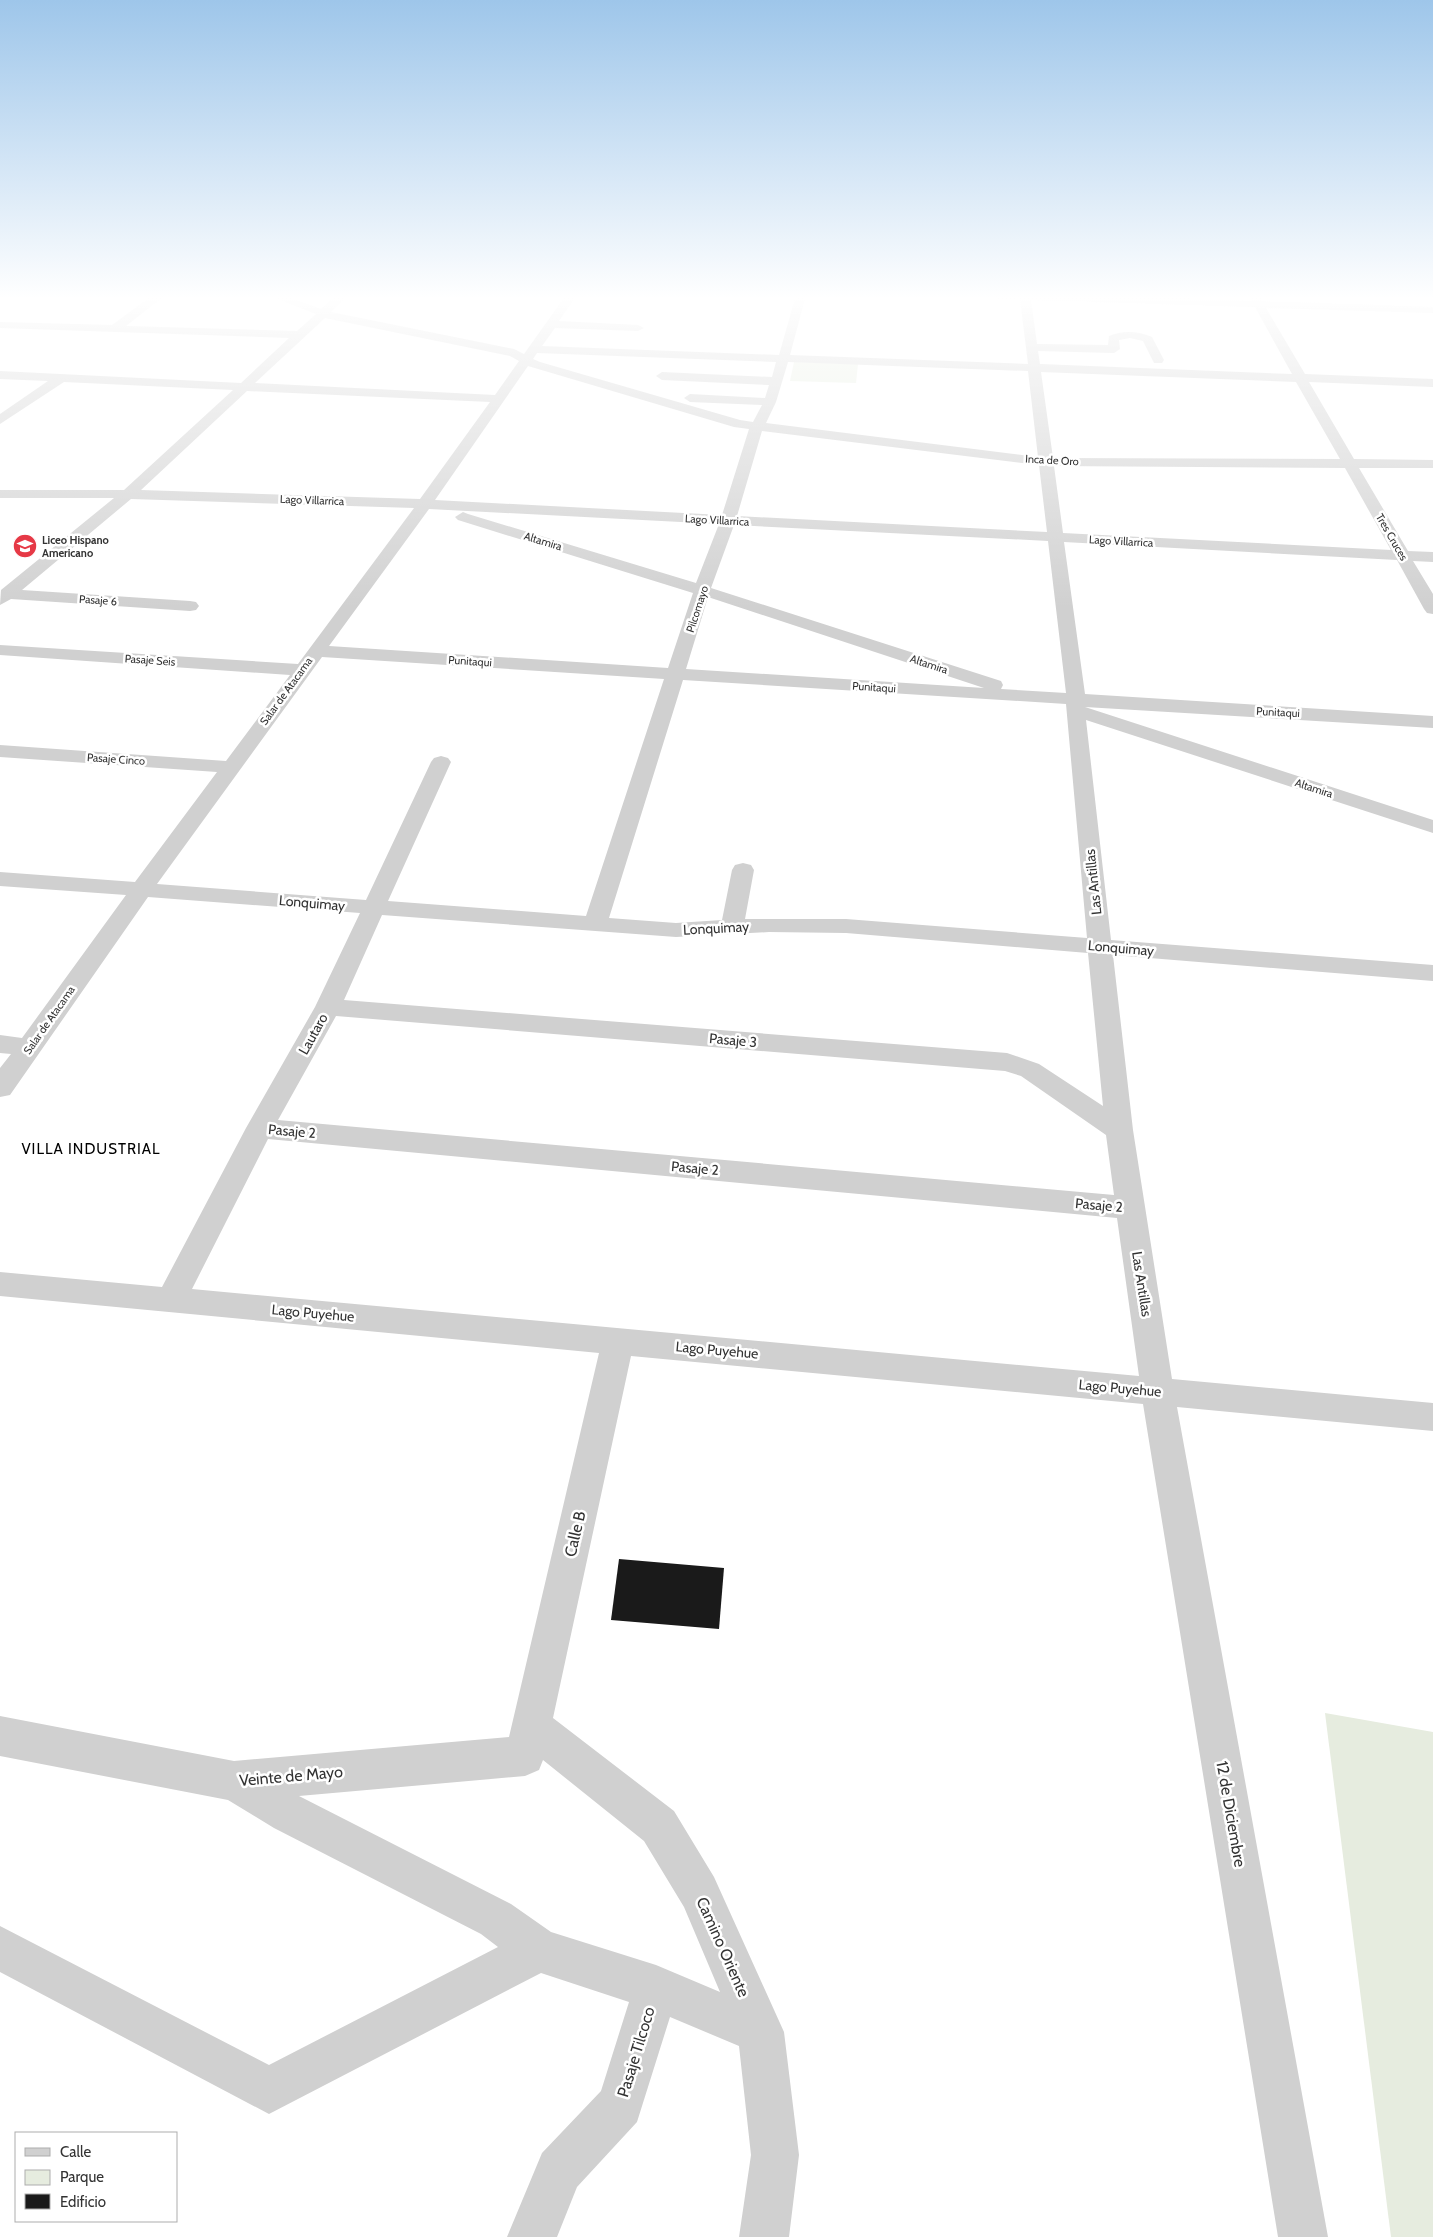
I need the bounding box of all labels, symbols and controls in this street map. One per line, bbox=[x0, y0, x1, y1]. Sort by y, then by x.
street label: Inca de Oro bbox=[1025, 452, 1079, 468]
street label: Lago Villarrica bbox=[280, 492, 345, 508]
street label: Lago Villarrica bbox=[684, 511, 750, 529]
street label: Tres Cruces bbox=[1373, 511, 1411, 563]
street label: Altamira bbox=[522, 529, 564, 554]
street label: Lago Villarrica bbox=[1088, 532, 1154, 550]
school or university icon: Liceo Hispano Americano bbox=[12, 533, 38, 559]
place label: Liceo Hispano Americano bbox=[42, 533, 109, 560]
street label: Pilcomayo bbox=[683, 584, 711, 634]
street label: Pasaje 6 bbox=[79, 592, 117, 608]
street label: Pasaje Seis bbox=[124, 651, 176, 669]
street label: Altamira bbox=[908, 651, 950, 677]
street label: Punitaqui bbox=[448, 652, 492, 670]
street label: Salar de Atacama bbox=[257, 654, 316, 728]
street label: Punitaqui bbox=[852, 678, 896, 696]
street label: Punitaqui bbox=[1256, 704, 1300, 720]
street label: Pasaje Cinco bbox=[86, 750, 146, 768]
street label: Altamira bbox=[1293, 775, 1335, 801]
street label: Las Antillas bbox=[1081, 848, 1105, 916]
street label: Lonquimay bbox=[278, 891, 346, 915]
street label: Lonquimay bbox=[682, 917, 750, 939]
street label: Lonquimay bbox=[1087, 936, 1155, 960]
street label: Salar de Atacama bbox=[20, 982, 78, 1057]
street label: Lautaro bbox=[294, 1010, 332, 1058]
street label: Pasaje 3 bbox=[708, 1029, 758, 1051]
street label: Pasaje 2 bbox=[267, 1120, 317, 1142]
district label: VILLA INDUSTRIAL bbox=[21, 1140, 161, 1158]
street label: Pasaje 2 bbox=[670, 1157, 720, 1179]
street label: Pasaje 2 bbox=[1074, 1194, 1124, 1216]
street label: Las Antillas bbox=[1128, 1250, 1156, 1318]
street label: Lago Puyehue bbox=[271, 1300, 355, 1326]
street label: Lago Puyehue bbox=[675, 1337, 759, 1363]
street label: Lago Puyehue bbox=[1078, 1375, 1162, 1401]
street label: Calle B bbox=[561, 1509, 590, 1559]
street label: 12 de Diciembre bbox=[1212, 1759, 1250, 1869]
street label: Veinte de Mayo bbox=[238, 1762, 344, 1790]
street label: Camino Oriente bbox=[692, 1894, 754, 2000]
street label: Pasaje Tilcoco bbox=[613, 2004, 659, 2099]
legend bbox=[15, 2132, 178, 2222]
text: Calle bbox=[60, 2143, 91, 2161]
text: Parque bbox=[60, 2168, 104, 2186]
text: Edificio bbox=[60, 2193, 106, 2211]

